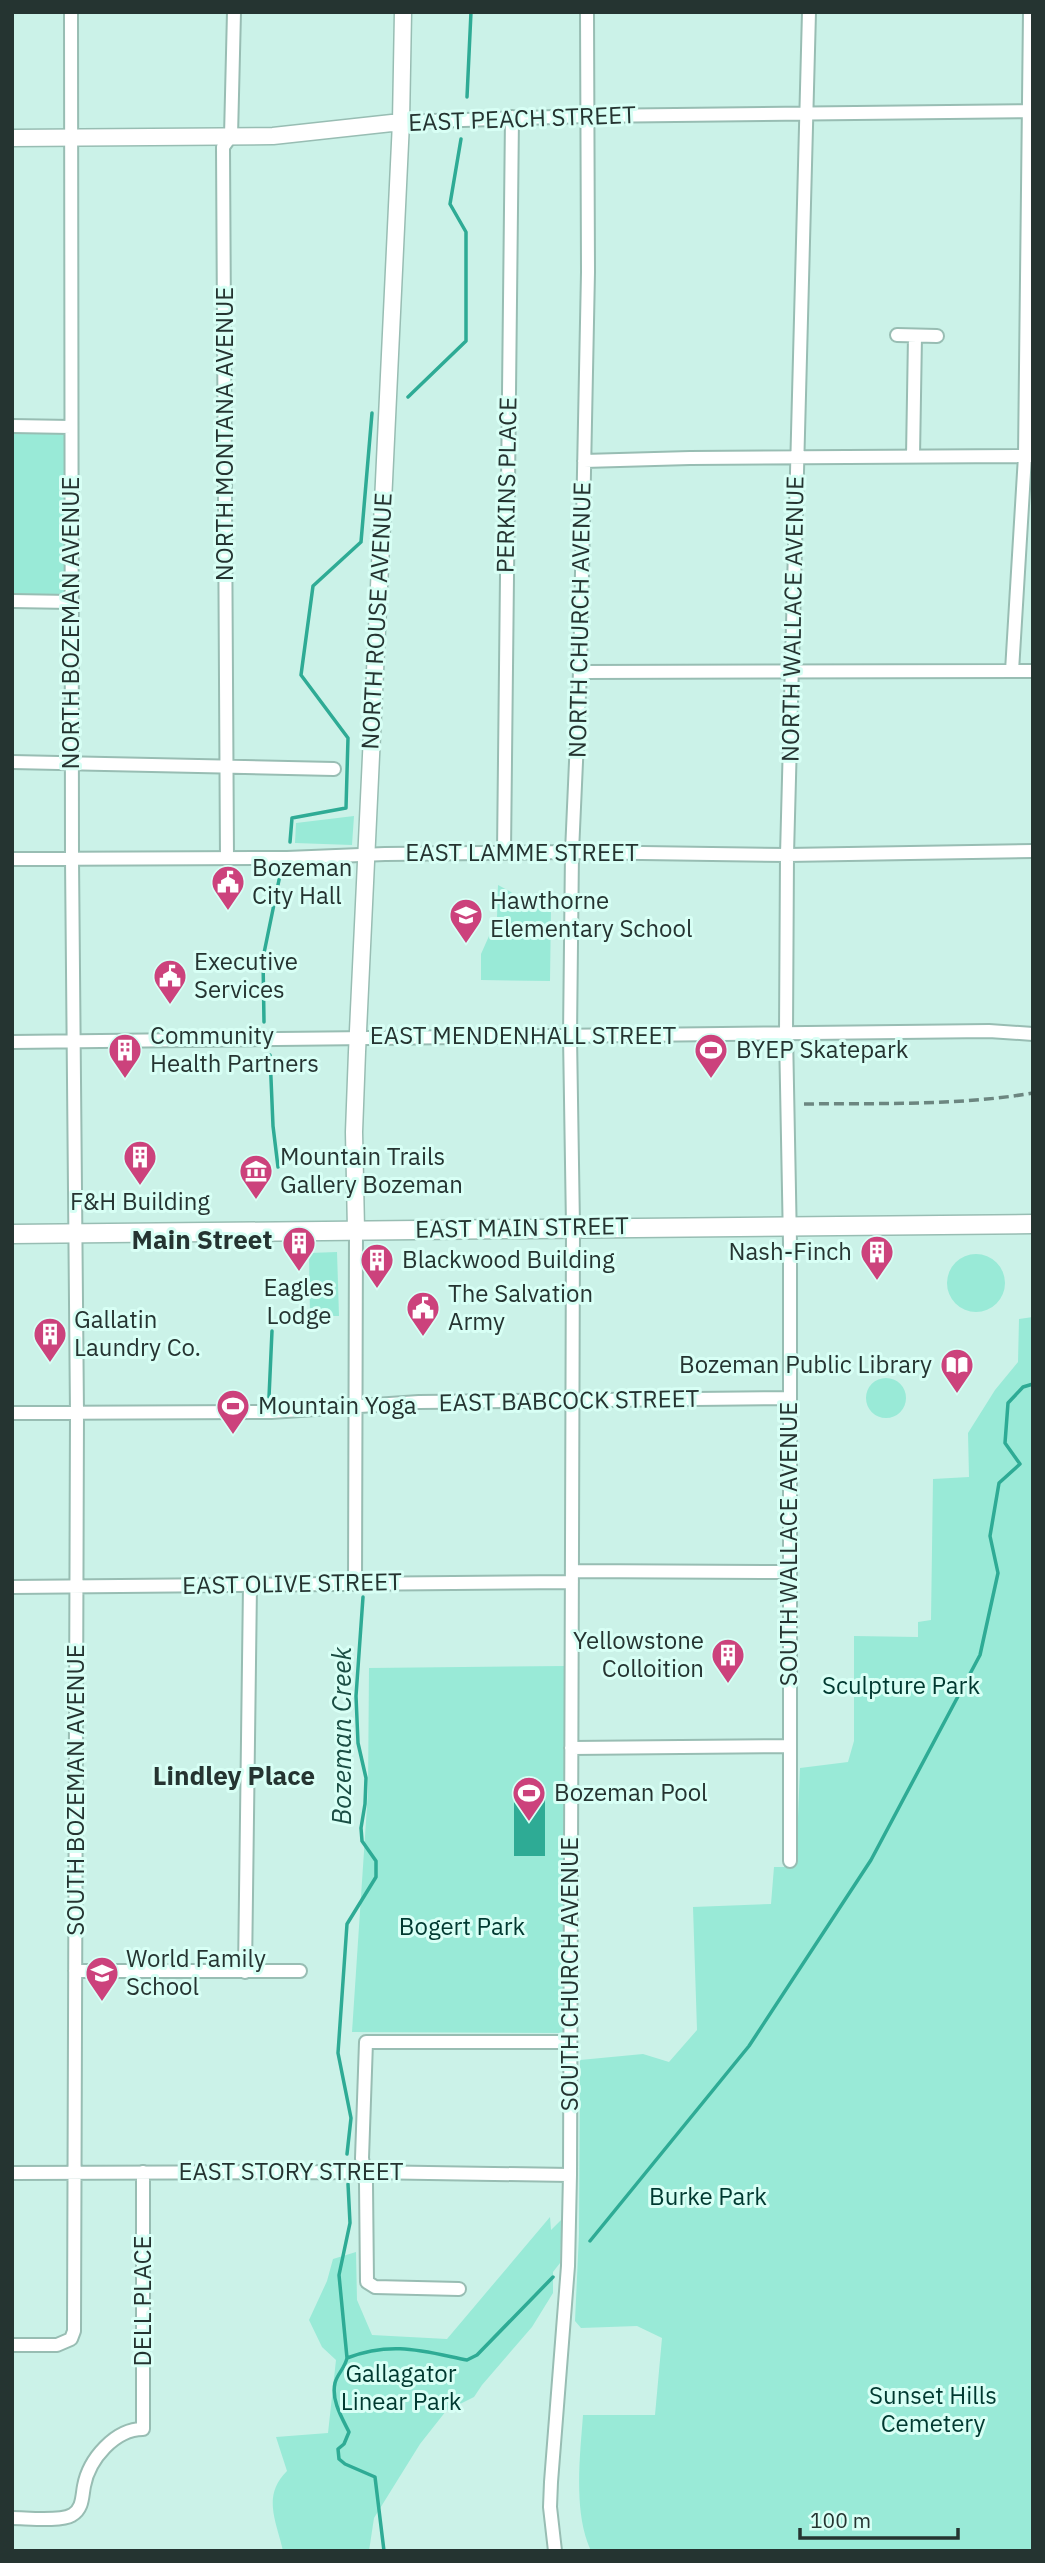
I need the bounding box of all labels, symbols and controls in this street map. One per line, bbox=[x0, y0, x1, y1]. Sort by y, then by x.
street label: EAST PEACH STREET bbox=[408, 98, 637, 138]
street label: NORTH MONTANA AVENUE bbox=[208, 287, 240, 581]
street label: PERKINS PLACE bbox=[488, 397, 524, 573]
street label: NORTH BOZEMAN AVENUE bbox=[54, 476, 86, 770]
street label: NORTH WALLACE AVENUE bbox=[774, 476, 810, 762]
street label: NORTH CHURCH AVENUE bbox=[561, 482, 597, 758]
street label: NORTH ROUSE AVENUE bbox=[353, 492, 399, 750]
street label: EAST LAMME STREET bbox=[405, 836, 639, 868]
place label: Bozeman City Hall bbox=[252, 851, 352, 911]
public building icon: Bozeman City Hall bbox=[209, 863, 247, 912]
place label: Hawthorne Elementary School bbox=[490, 884, 692, 944]
school or university icon: Hawthorne Elementary School bbox=[447, 896, 485, 945]
place label: Executive Services bbox=[194, 945, 298, 1005]
public building icon: Executive Services bbox=[151, 957, 189, 1006]
place label: Community Health Partners bbox=[150, 1019, 319, 1079]
street label: EAST MENDENHALL STREET bbox=[370, 1019, 676, 1051]
building icon: Community Health Partners bbox=[106, 1031, 144, 1080]
sports icon: BYEP Skatepark bbox=[692, 1031, 730, 1080]
place label: BYEP Skatepark bbox=[736, 1033, 909, 1065]
building icon: F&H Building bbox=[121, 1138, 159, 1187]
place label: Mountain Trails Gallery Bozeman bbox=[280, 1140, 463, 1200]
museum icon: Mountain Trails Gallery Bozeman bbox=[237, 1152, 275, 1201]
place label: F&H Building bbox=[70, 1185, 210, 1217]
street label: EAST MAIN STREET bbox=[415, 1209, 629, 1245]
district label: Main Street bbox=[132, 1222, 272, 1256]
building icon: Eagles Lodge bbox=[280, 1224, 318, 1273]
building icon: Nash-Finch bbox=[858, 1233, 896, 1282]
place label: Nash-Finch bbox=[729, 1235, 852, 1267]
building icon: Blackwood Building bbox=[358, 1241, 396, 1290]
place label: Blackwood Building bbox=[402, 1243, 615, 1275]
place label: Eagles Lodge bbox=[264, 1271, 334, 1331]
place label: The Salvation Army bbox=[448, 1277, 593, 1337]
public building icon: The Salvation Army bbox=[404, 1289, 442, 1338]
place label: Gallatin Laundry Co. bbox=[74, 1303, 201, 1363]
building icon: Gallatin Laundry Co. bbox=[31, 1315, 69, 1364]
library icon: Bozeman Public Library bbox=[938, 1346, 976, 1395]
place label: Bozeman Public Library bbox=[679, 1348, 932, 1380]
street label: EAST BABCOCK STREET bbox=[438, 1382, 700, 1418]
sports icon: Mountain Yoga bbox=[214, 1387, 252, 1436]
place label: Mountain Yoga bbox=[258, 1389, 417, 1421]
street label: SOUTH WALLACE AVENUE bbox=[772, 1402, 804, 1686]
street label: EAST OLIVE STREET bbox=[182, 1565, 402, 1601]
place label: Yellowstone Colloition bbox=[573, 1624, 704, 1684]
building icon: Yellowstone Colloition bbox=[709, 1636, 747, 1685]
street label: SOUTH BOZEMAN AVENUE bbox=[59, 1644, 91, 1936]
water label: Bozeman Creek bbox=[324, 1646, 358, 1825]
park label: Sculpture Park bbox=[822, 1669, 980, 1701]
district label: Lindley Place bbox=[153, 1758, 315, 1792]
sports icon: Bozeman Pool bbox=[510, 1774, 548, 1823]
place label: Bozeman Pool bbox=[554, 1776, 708, 1808]
street label: SOUTH CHURCH AVENUE bbox=[553, 1837, 585, 2111]
park label: Bogert Park bbox=[399, 1910, 526, 1942]
place label: World Family School bbox=[126, 1942, 266, 2002]
school or university icon: World Family School bbox=[83, 1954, 121, 2003]
street label: EAST STORY STREET bbox=[178, 2155, 404, 2187]
park label: Burke Park bbox=[649, 2180, 767, 2212]
street label: DELL PLACE bbox=[126, 2236, 158, 2366]
park label: Gallagator Linear Park bbox=[341, 2357, 462, 2417]
park label: Sunset Hills Cemetery bbox=[869, 2379, 997, 2439]
scale bar bbox=[800, 2496, 958, 2540]
text: 100 m bbox=[810, 2506, 871, 2534]

